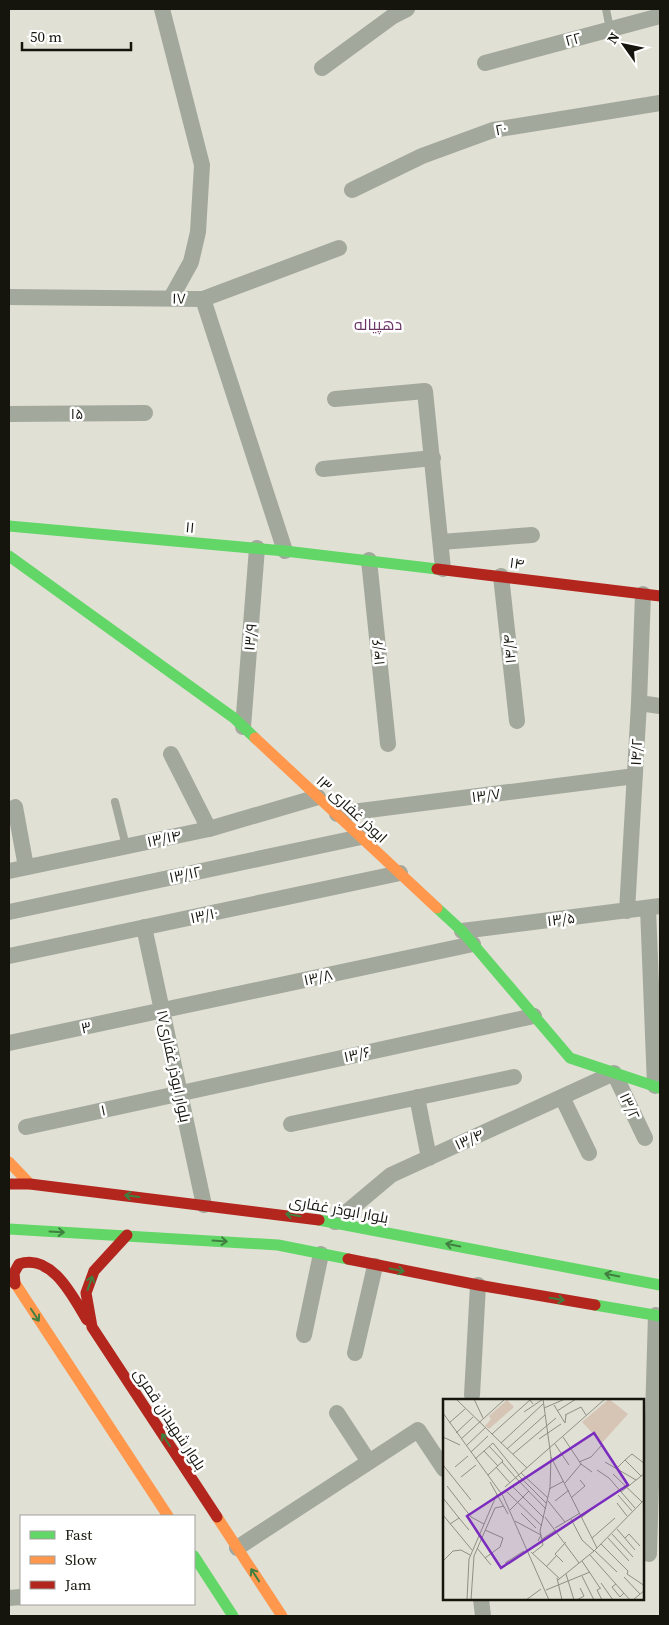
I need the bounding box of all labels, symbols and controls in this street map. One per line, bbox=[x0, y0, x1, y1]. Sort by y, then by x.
scale bar bbox=[22, 20, 131, 52]
north arrow bbox=[599, 20, 649, 70]
text: 50 m bbox=[30, 26, 62, 47]
street label: ۲۲ bbox=[563, 27, 583, 51]
text: N bbox=[602, 28, 624, 48]
street label: ۲۰ bbox=[493, 118, 509, 140]
street label: ۱۷ bbox=[172, 287, 186, 309]
district label: دهپیاله bbox=[354, 313, 402, 335]
street label: ۱۵ bbox=[71, 403, 83, 424]
street label: ۱۱ bbox=[184, 516, 196, 538]
street label: ۱۴ bbox=[508, 552, 526, 574]
street label: ۱۳/۹ bbox=[238, 622, 262, 652]
street label: ۱۴/۴ bbox=[497, 633, 521, 665]
street label: ۱۴/۶ bbox=[366, 638, 390, 666]
street label: ۱۴/۲ bbox=[625, 738, 647, 766]
street label: ۱۳ ابوذر غفاری bbox=[312, 771, 392, 847]
street label: ۱۳/۷ bbox=[470, 783, 502, 807]
street label: ۱۳/۱۴ bbox=[145, 824, 183, 852]
street label: ۱۳/۱۲ bbox=[167, 860, 203, 888]
street label: ۱۳/۱۰ bbox=[188, 902, 220, 928]
street label: ۱۳/۵ bbox=[546, 907, 576, 931]
street label: ۱۳/۸ bbox=[302, 964, 334, 990]
street label: بلوار ابوذر غفاری۱۷ bbox=[152, 1008, 196, 1124]
street label: ۳ bbox=[79, 1016, 93, 1038]
street label: ۱۳/۶ bbox=[342, 1041, 372, 1067]
street label: ۱۳/۲ bbox=[615, 1089, 645, 1123]
street label: ۱ bbox=[99, 1099, 107, 1121]
street label: ۱۳/۴ bbox=[451, 1123, 487, 1155]
street label: بلوار ابوذر غفاری bbox=[288, 1190, 390, 1228]
one-way arrow bbox=[124, 1191, 140, 1201]
one-way arrow bbox=[285, 1210, 301, 1220]
one-way arrow bbox=[49, 1227, 65, 1236]
one-way arrow bbox=[211, 1237, 227, 1246]
one-way arrow bbox=[445, 1239, 461, 1249]
one-way arrow bbox=[389, 1266, 405, 1275]
one-way arrow bbox=[605, 1270, 621, 1280]
one-way arrow bbox=[86, 1275, 95, 1291]
one-way arrow bbox=[549, 1294, 565, 1304]
one-way arrow bbox=[31, 1307, 41, 1321]
street label: بلوار شهیدان قمری bbox=[129, 1364, 211, 1474]
inset map bbox=[443, 1399, 644, 1600]
one-way arrow bbox=[160, 1433, 170, 1447]
legend bbox=[20, 1515, 195, 1605]
text: Fast bbox=[65, 1524, 92, 1545]
text: Slow bbox=[65, 1549, 97, 1570]
one-way arrow bbox=[250, 1569, 260, 1583]
text: Jam bbox=[64, 1574, 92, 1595]

